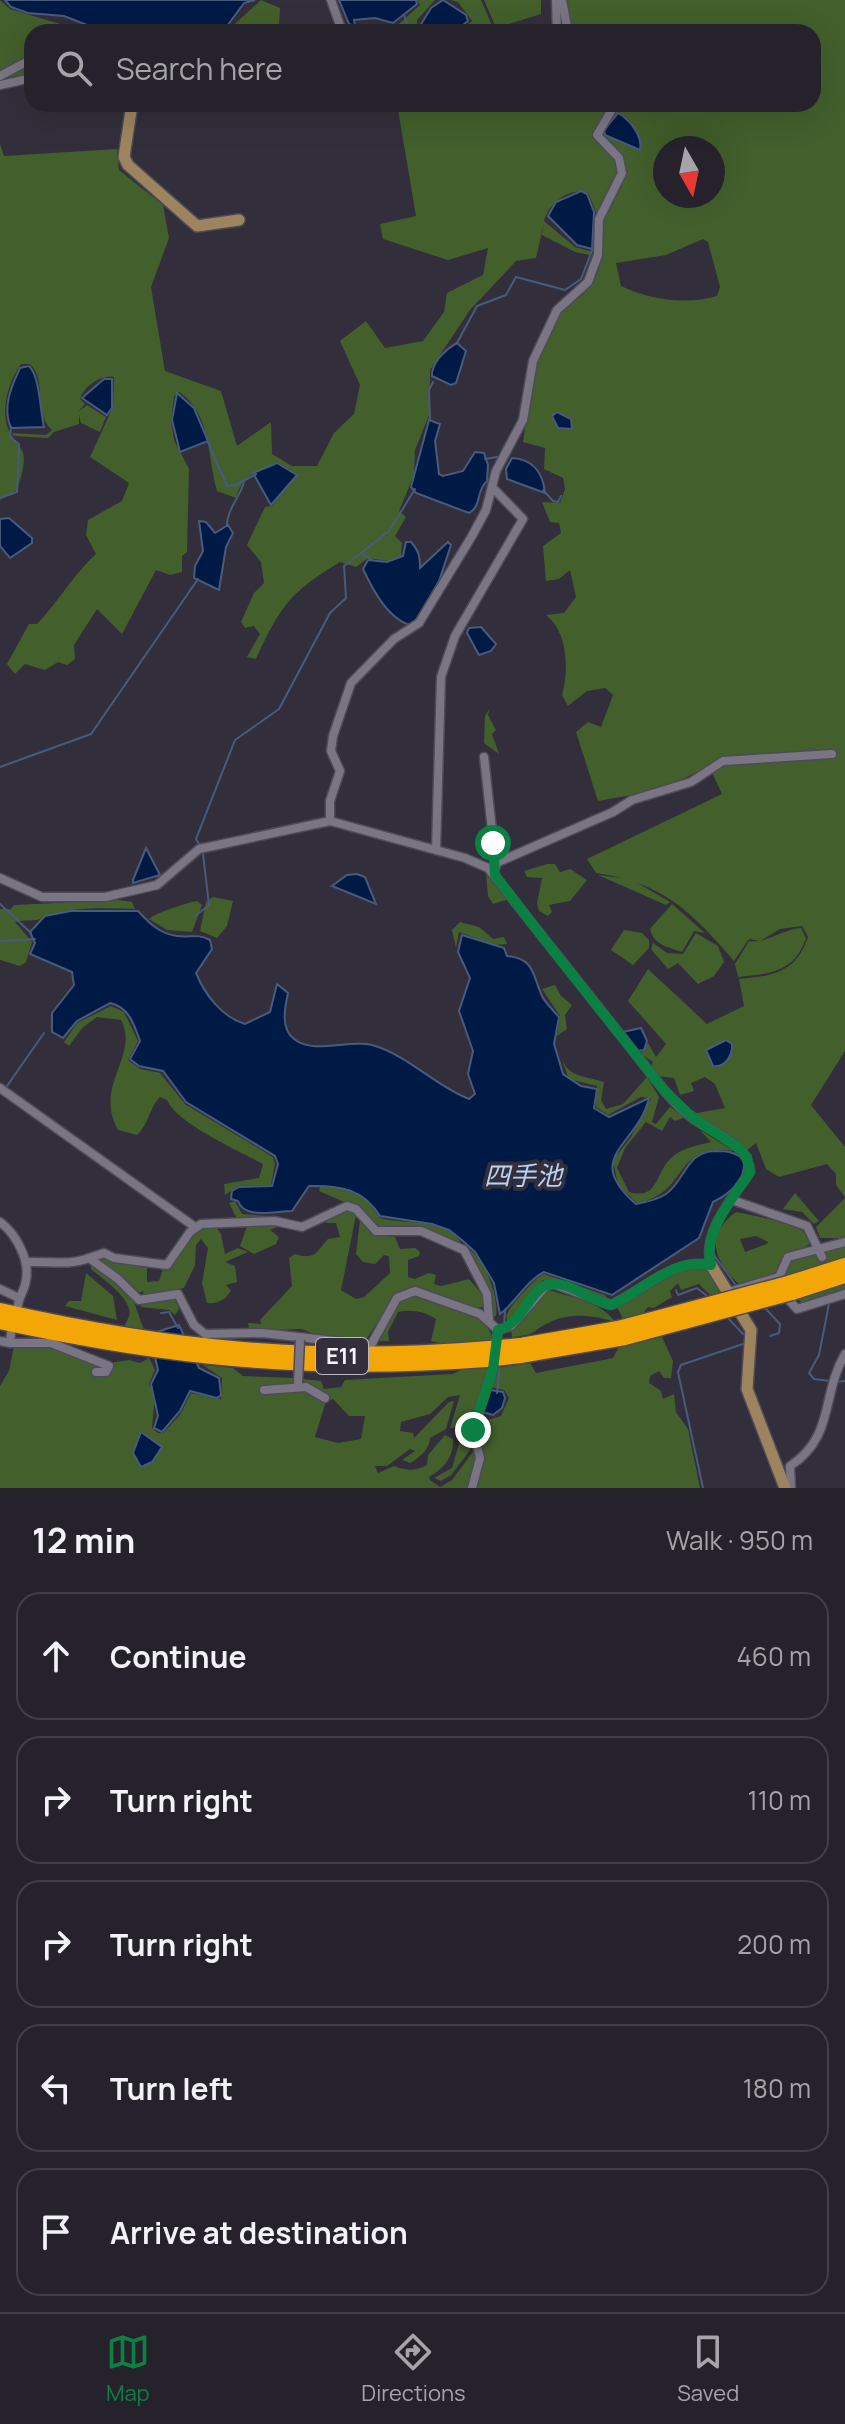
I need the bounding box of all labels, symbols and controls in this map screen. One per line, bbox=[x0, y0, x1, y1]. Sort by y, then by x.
search box bbox=[24, 24, 821, 112]
icon: search bbox=[52, 46, 96, 90]
text: Search here bbox=[116, 48, 283, 89]
north arrow bbox=[653, 136, 725, 208]
route start bbox=[475, 825, 511, 861]
water label: 四手池 bbox=[484, 1157, 565, 1193]
road number: E11 bbox=[316, 1338, 368, 1374]
route end bbox=[455, 1412, 491, 1448]
text: 12 min bbox=[32, 1517, 135, 1563]
text: Walk · 950 m bbox=[666, 1522, 813, 1558]
icon: ahead bbox=[34, 1634, 78, 1678]
text: Continue bbox=[110, 1636, 246, 1677]
text: 460 m bbox=[736, 1638, 811, 1674]
icon: right bbox=[34, 1778, 78, 1822]
text: Turn right bbox=[110, 1780, 253, 1821]
text: 110 m bbox=[748, 1782, 811, 1818]
icon: right bbox=[34, 1922, 78, 1966]
text: Turn right bbox=[110, 1924, 253, 1965]
text: 200 m bbox=[737, 1926, 811, 1962]
icon: left bbox=[34, 2066, 78, 2110]
text: Turn left bbox=[110, 2068, 233, 2109]
text: 180 m bbox=[743, 2070, 811, 2106]
icon: arrive bbox=[34, 2210, 78, 2254]
text: Arrive at destination bbox=[110, 2212, 408, 2253]
tab: Map bbox=[106, 2330, 150, 2408]
tab: Directions bbox=[361, 2330, 466, 2408]
tab: Saved bbox=[677, 2330, 739, 2408]

